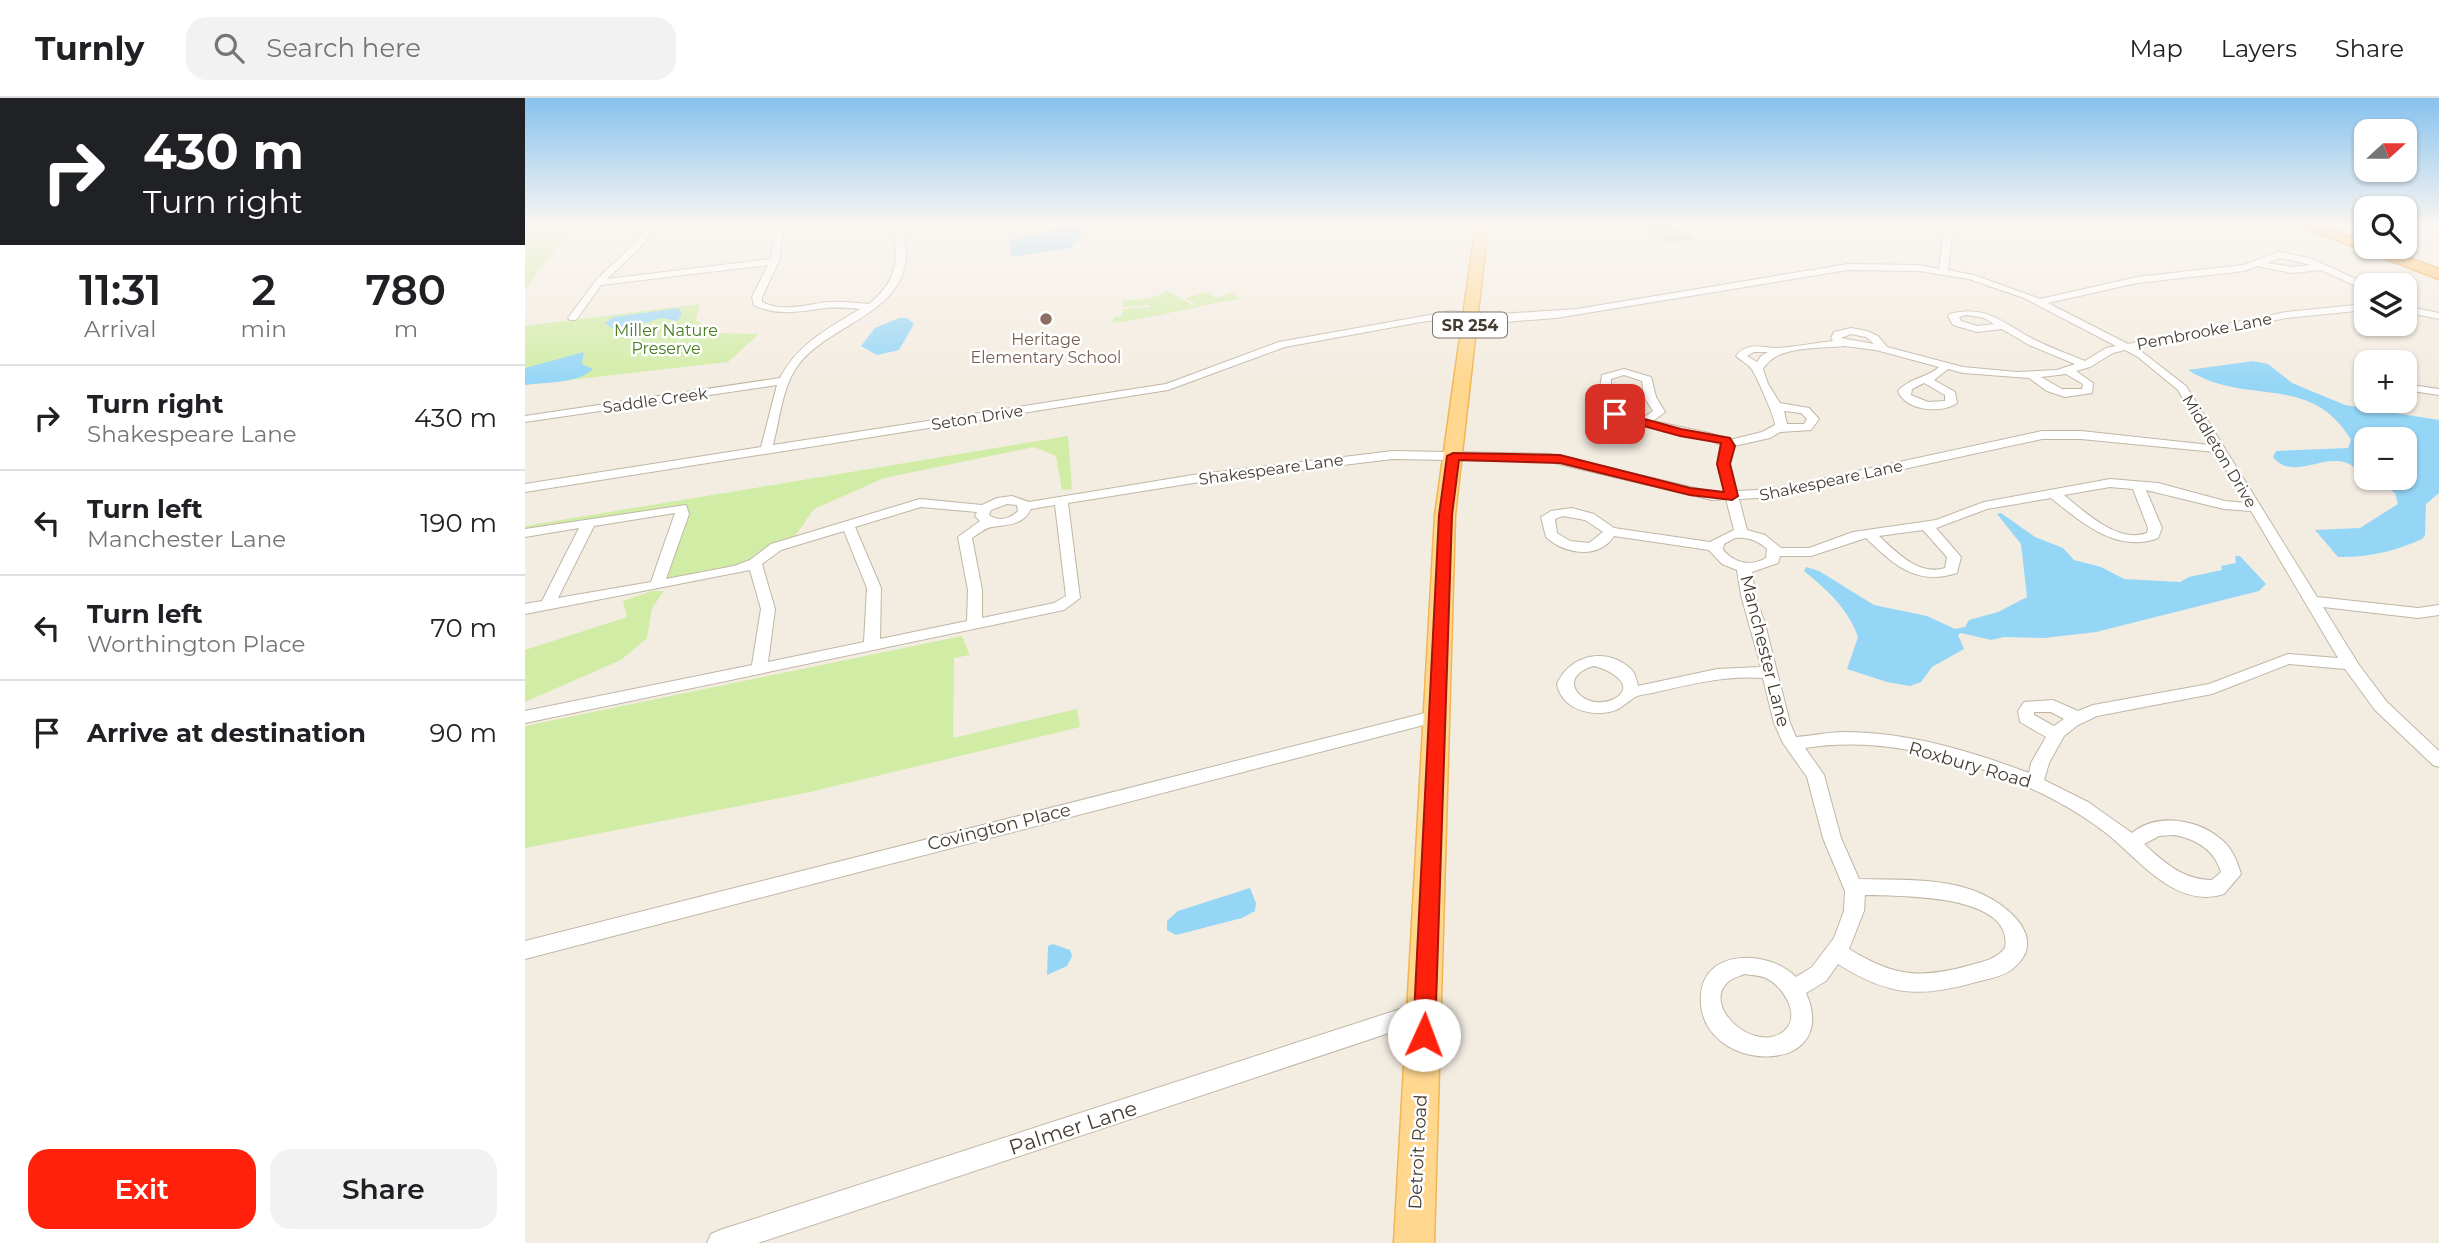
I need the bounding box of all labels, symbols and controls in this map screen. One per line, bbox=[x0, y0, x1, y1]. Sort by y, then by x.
search box bbox=[186, 17, 676, 80]
text: Turnly bbox=[35, 28, 144, 68]
icon: search bbox=[210, 29, 248, 67]
text: Search here bbox=[266, 32, 421, 64]
text: Map bbox=[2129, 34, 2183, 63]
text: Layers bbox=[2221, 34, 2297, 63]
text: Share bbox=[2335, 34, 2404, 63]
north arrow bbox=[2354, 119, 2417, 182]
map controls bbox=[2354, 119, 2417, 490]
text: 430 m bbox=[143, 122, 304, 181]
icon: right bbox=[28, 126, 119, 217]
text: Turn right bbox=[143, 182, 303, 221]
button: search bbox=[2354, 196, 2417, 259]
text: 11:31 bbox=[79, 264, 162, 316]
text: 2 bbox=[251, 264, 276, 316]
text: 780 bbox=[366, 264, 446, 316]
button: layers bbox=[2354, 273, 2417, 336]
street label: Pembrooke Lane bbox=[2135, 309, 2273, 354]
marker: Heritage Elementary School bbox=[1038, 311, 1054, 327]
road number: SR 254 bbox=[1433, 313, 1507, 338]
text: Arrival bbox=[84, 315, 157, 343]
text: min bbox=[241, 315, 287, 343]
text: m bbox=[394, 315, 418, 343]
park label: Miller Nature Preserve bbox=[614, 321, 718, 358]
place label: Heritage Elementary School bbox=[971, 330, 1121, 367]
button: + bbox=[2354, 350, 2417, 413]
street label: Saddle Creek bbox=[601, 384, 709, 417]
pin bbox=[1585, 384, 1645, 444]
text: Turn right bbox=[87, 388, 223, 420]
street label: Middleton Drive bbox=[2178, 391, 2261, 511]
icon: arrive bbox=[1596, 395, 1634, 433]
icon: right bbox=[28, 399, 66, 437]
street label: Seton Drive bbox=[930, 401, 1024, 434]
text: 430 m bbox=[414, 402, 497, 434]
text: Shakespeare Lane bbox=[87, 420, 297, 448]
button: − bbox=[2354, 427, 2417, 490]
street label: Shakespeare Lane bbox=[1197, 450, 1345, 489]
street label: Shakespeare Lane bbox=[1758, 456, 1904, 505]
text: Turn left bbox=[87, 493, 203, 525]
icon: left bbox=[28, 504, 66, 542]
text: 190 m bbox=[420, 507, 497, 539]
text: Manchester Lane bbox=[87, 525, 286, 553]
street label: Manchester Lane bbox=[1735, 573, 1795, 729]
text: Turn left bbox=[87, 598, 203, 630]
icon: left bbox=[28, 609, 66, 647]
text: 70 m bbox=[431, 612, 497, 644]
text: Worthington Place bbox=[87, 630, 305, 658]
icon: arrive bbox=[28, 714, 66, 752]
text: Arrive at destination bbox=[87, 717, 366, 749]
text: 90 m bbox=[430, 717, 497, 749]
street label: Roxbury Road bbox=[1906, 737, 2034, 793]
street label: Covington Place bbox=[925, 799, 1073, 855]
position arrow bbox=[1387, 998, 1461, 1072]
street label: Detroit Road bbox=[1404, 1094, 1432, 1210]
street label: Palmer Lane bbox=[1006, 1095, 1140, 1160]
button: Exit bbox=[28, 1149, 256, 1229]
button: Share bbox=[270, 1149, 497, 1229]

